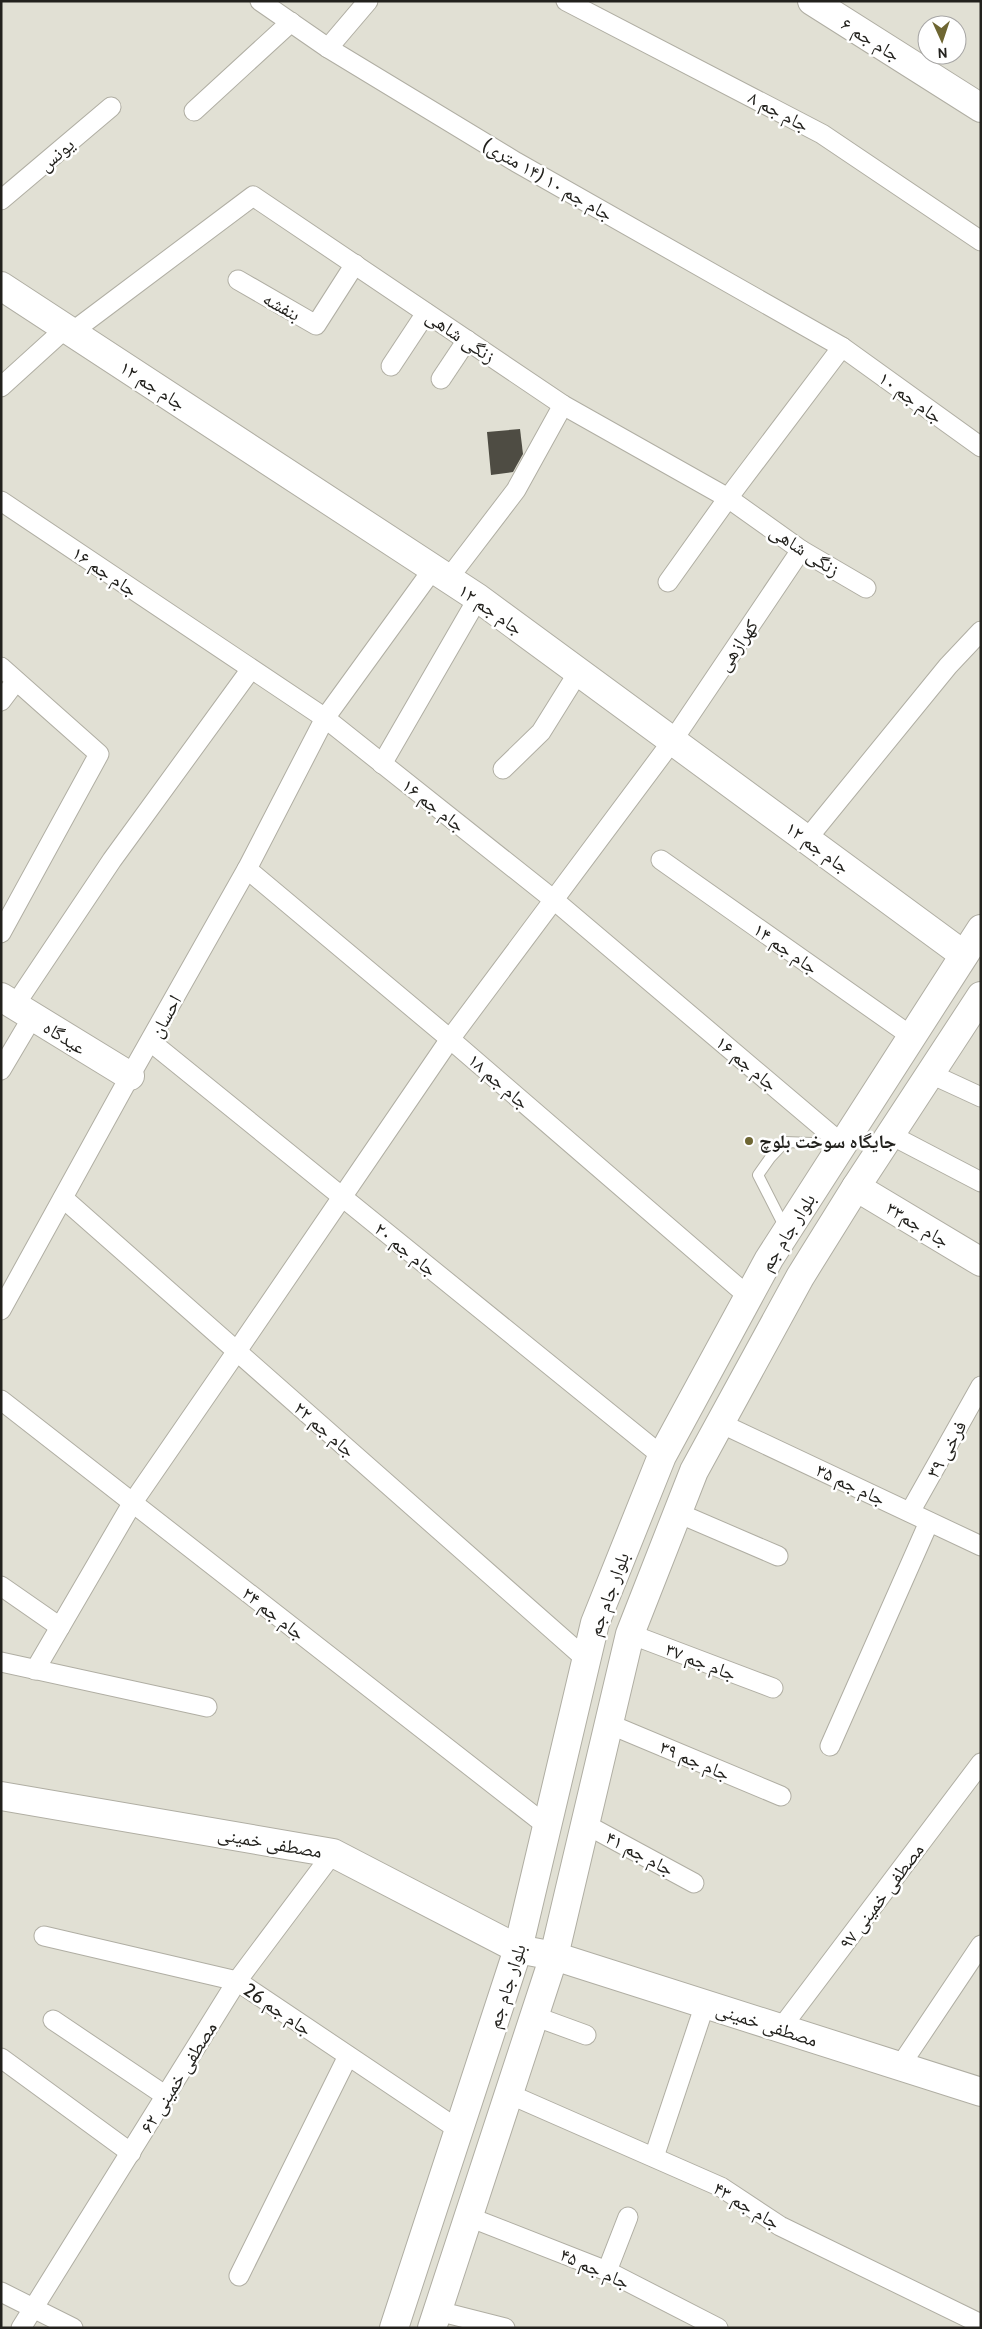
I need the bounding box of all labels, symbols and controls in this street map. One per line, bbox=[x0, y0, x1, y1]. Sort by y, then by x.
street label: جام جم ۶ bbox=[836, 12, 905, 68]
north arrow bbox=[917, 15, 967, 65]
text: N bbox=[937, 44, 948, 62]
street label: جام جم ۸ bbox=[744, 86, 813, 139]
street label: یونس bbox=[34, 133, 79, 176]
street label: جام جم ۱۰ (۱۴ متری) bbox=[478, 133, 617, 228]
street label: بنفشه bbox=[259, 287, 305, 326]
street label: زنگی شاهی bbox=[422, 305, 500, 368]
street label: جام جم ۱۲ bbox=[114, 356, 190, 417]
street label: جام جم ۱۰ bbox=[873, 366, 947, 430]
street label: زنگی شاهی bbox=[765, 519, 844, 581]
street label: جام جم ۱۶ bbox=[67, 541, 142, 603]
street label: جام جم ۱۲ bbox=[453, 579, 528, 642]
street label: کهرازهی bbox=[712, 615, 763, 675]
street label: جام جم ۱۶ bbox=[396, 774, 470, 839]
street label: جام جم ۱۲ bbox=[780, 816, 854, 880]
street label: جام جم ۱۴ bbox=[748, 918, 823, 981]
street label: احسان bbox=[144, 991, 186, 1042]
street label: عیدگاه bbox=[39, 1016, 91, 1060]
street label: جام جم ۱۶ bbox=[710, 1031, 782, 1097]
street label: جام جم ۱۸ bbox=[462, 1048, 534, 1116]
place label: جایگاه سوخت بلوچ bbox=[759, 1130, 896, 1153]
marker: جایگاه سوخت بلوچ bbox=[743, 1135, 755, 1147]
street label: بلوار جام جم bbox=[754, 1189, 822, 1277]
street label: جام جم۳۳ bbox=[881, 1197, 954, 1254]
street label: جام جم ۲۰ bbox=[368, 1217, 442, 1283]
street label: جام جم ۲۲ bbox=[288, 1396, 360, 1464]
street label: فرخی ۳۹ bbox=[921, 1416, 972, 1482]
street label: جام جم ۳۵ bbox=[812, 1458, 889, 1512]
street label: بلوار جام جم bbox=[583, 1549, 636, 1640]
street label: جام جم ۲۴ bbox=[236, 1582, 310, 1647]
street label: جام جم ۳۷ bbox=[661, 1637, 739, 1687]
street label: جام جم ۳۹ bbox=[656, 1735, 733, 1787]
street label: مصطفی خمینی bbox=[216, 1822, 324, 1863]
street label: جام جم ۴۱ bbox=[601, 1826, 678, 1883]
street label: مصطفی خمینی ۹۷ bbox=[834, 1839, 929, 1954]
street label: بلوار جام جم bbox=[482, 1941, 533, 2032]
street label: جام جم 26 bbox=[238, 1978, 316, 2042]
street label: مصطفی خمینی bbox=[713, 1997, 821, 2052]
street label: مصطفی خمینی ۶۲ bbox=[135, 2017, 222, 2137]
street label: جام جم ۴۳ bbox=[708, 2177, 784, 2236]
street label: جام جم ۴۵ bbox=[556, 2243, 633, 2296]

